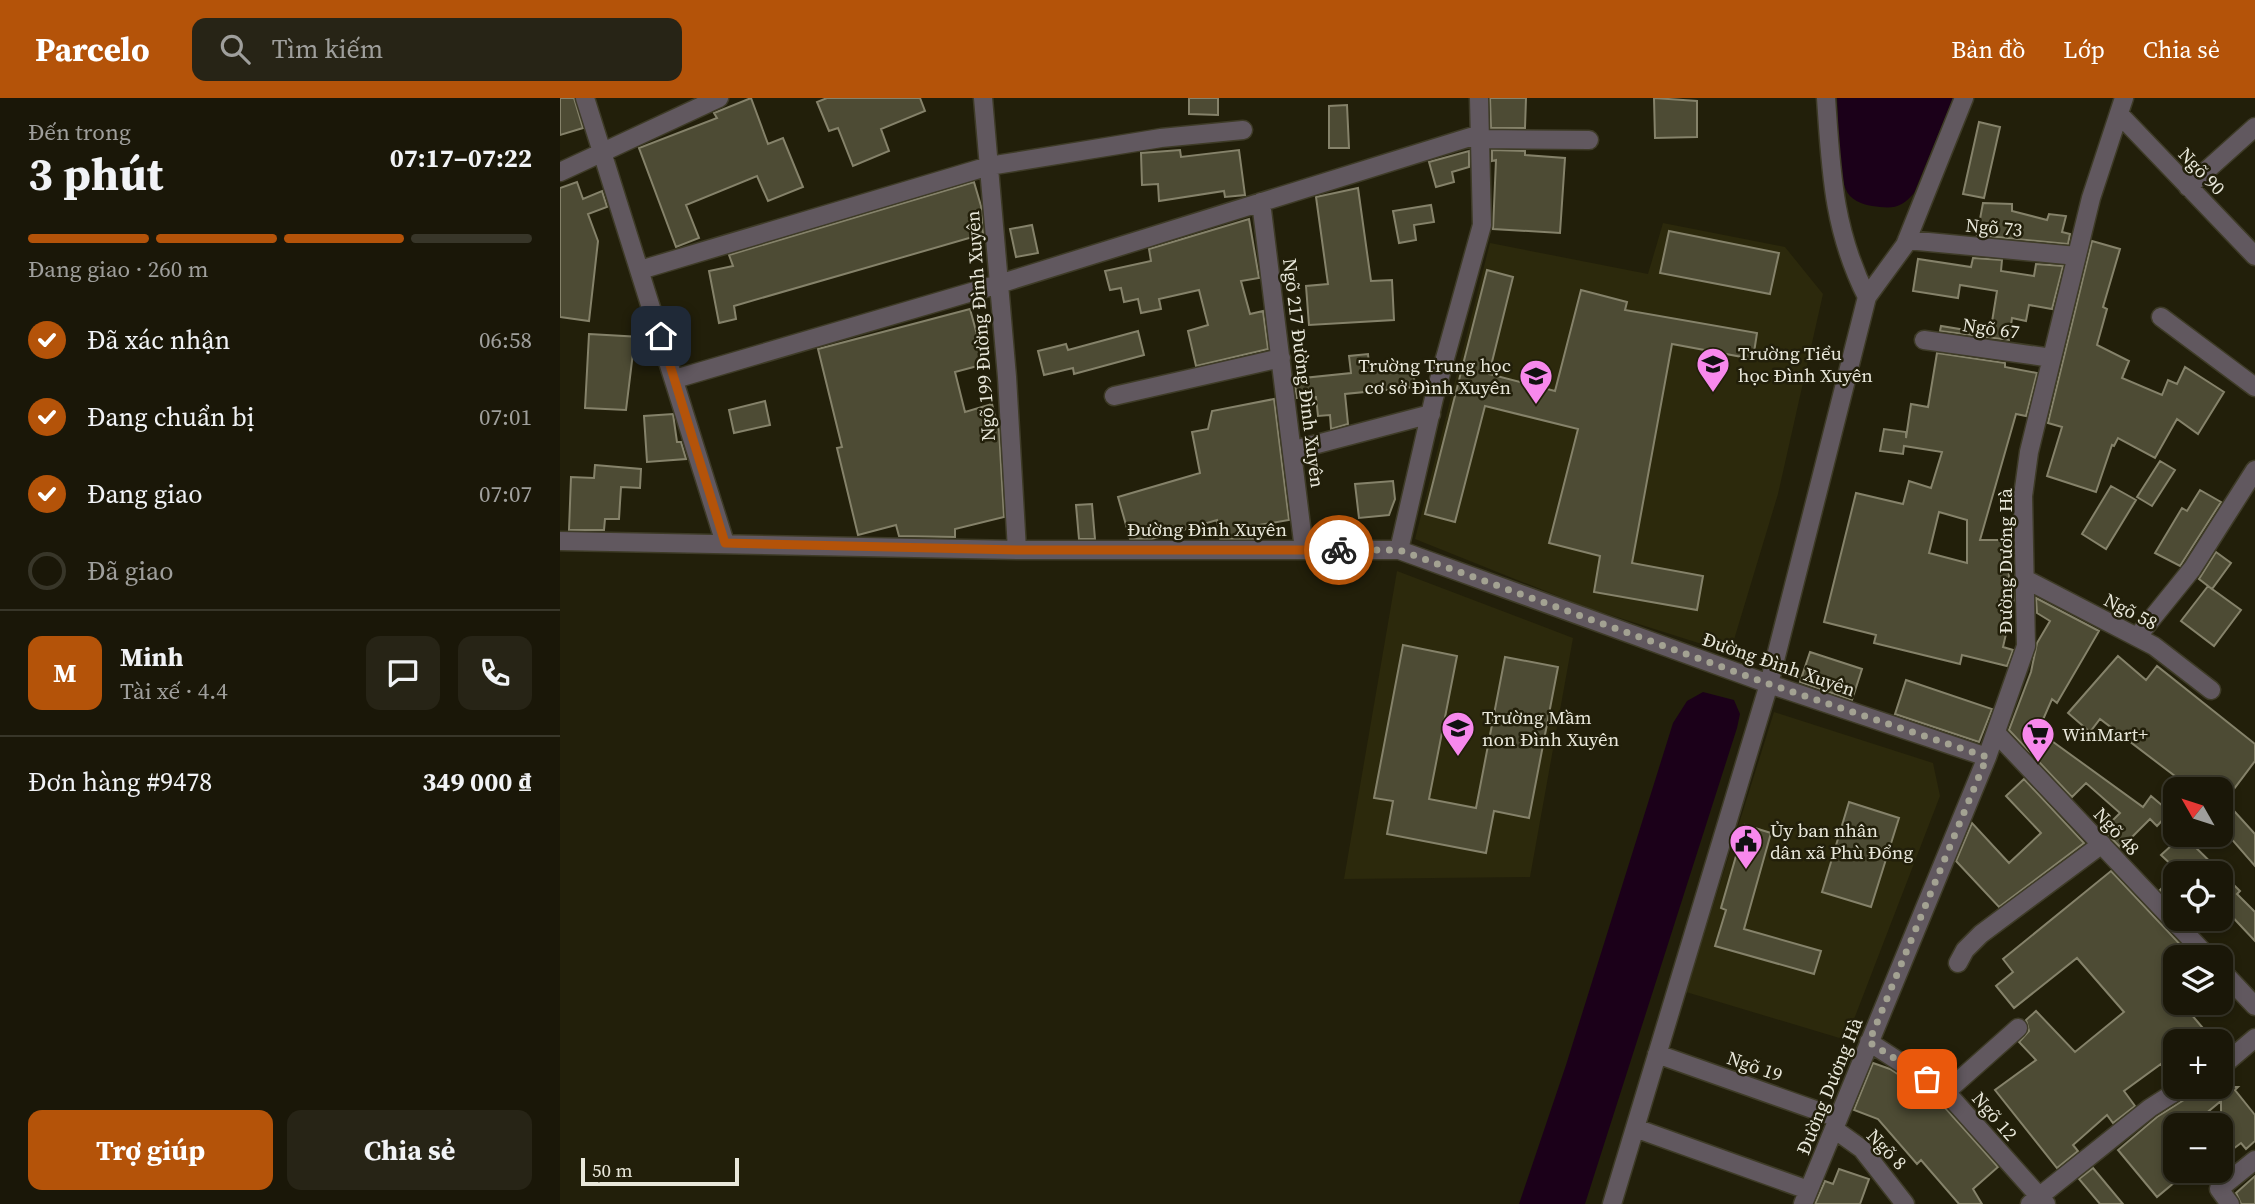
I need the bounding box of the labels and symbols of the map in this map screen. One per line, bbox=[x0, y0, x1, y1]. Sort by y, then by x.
street label: Ngõ 90 bbox=[2173, 141, 2231, 201]
street label: Ngõ 199 Đường Đình Xuyên bbox=[959, 210, 1001, 442]
street label: Ngõ 73 bbox=[1964, 212, 2024, 242]
street label: Ngõ 217 Đường Đình Xuyên bbox=[1277, 257, 1331, 489]
pin bbox=[631, 306, 691, 366]
street label: Ngõ 67 bbox=[1961, 311, 2021, 345]
place label: Trường Tiểu học Đình Xuyên bbox=[1738, 340, 1873, 388]
school or university icon: Trường Tiểu học Đình Xuyên bbox=[1694, 345, 1732, 394]
place label: Trường Trung học cơ sở Đình Xuyên bbox=[1358, 352, 1511, 400]
school or university icon: Trường Trung học cơ sở Đình Xuyên bbox=[1517, 357, 1555, 406]
street label: Đường Dương Hà bbox=[1992, 488, 2018, 634]
courier bbox=[1304, 515, 1374, 585]
street label: Đường Đình Xuyên bbox=[1127, 516, 1287, 542]
street label: Ngõ 58 bbox=[2100, 586, 2162, 636]
street label: Đường Đình Xuyên bbox=[1699, 626, 1859, 702]
place label: Trường Mầm non Đình Xuyên bbox=[1482, 704, 1619, 752]
school or university icon: Trường Mầm non Đình Xuyên bbox=[1439, 709, 1477, 758]
supermarket icon: WinMart+ bbox=[2019, 715, 2057, 764]
place label: WinMart+ bbox=[2062, 721, 2148, 747]
north arrow bbox=[2163, 777, 2233, 847]
street label: Ngõ 48 bbox=[2088, 801, 2146, 861]
place label: Ủy ban nhân dân xã Phù Đổng bbox=[1770, 817, 1913, 865]
public building icon: Ủy ban nhân dân xã Phù Đổng bbox=[1727, 822, 1765, 871]
street label: Đường Dương Hà bbox=[1790, 1013, 1868, 1158]
street label: Ngõ 19 bbox=[1724, 1044, 1786, 1088]
pin bbox=[1897, 1049, 1957, 1109]
street label: Ngõ 12 bbox=[1966, 1086, 2024, 1146]
street label: Ngõ 8 bbox=[1861, 1123, 1913, 1175]
scale bar bbox=[581, 1155, 738, 1187]

